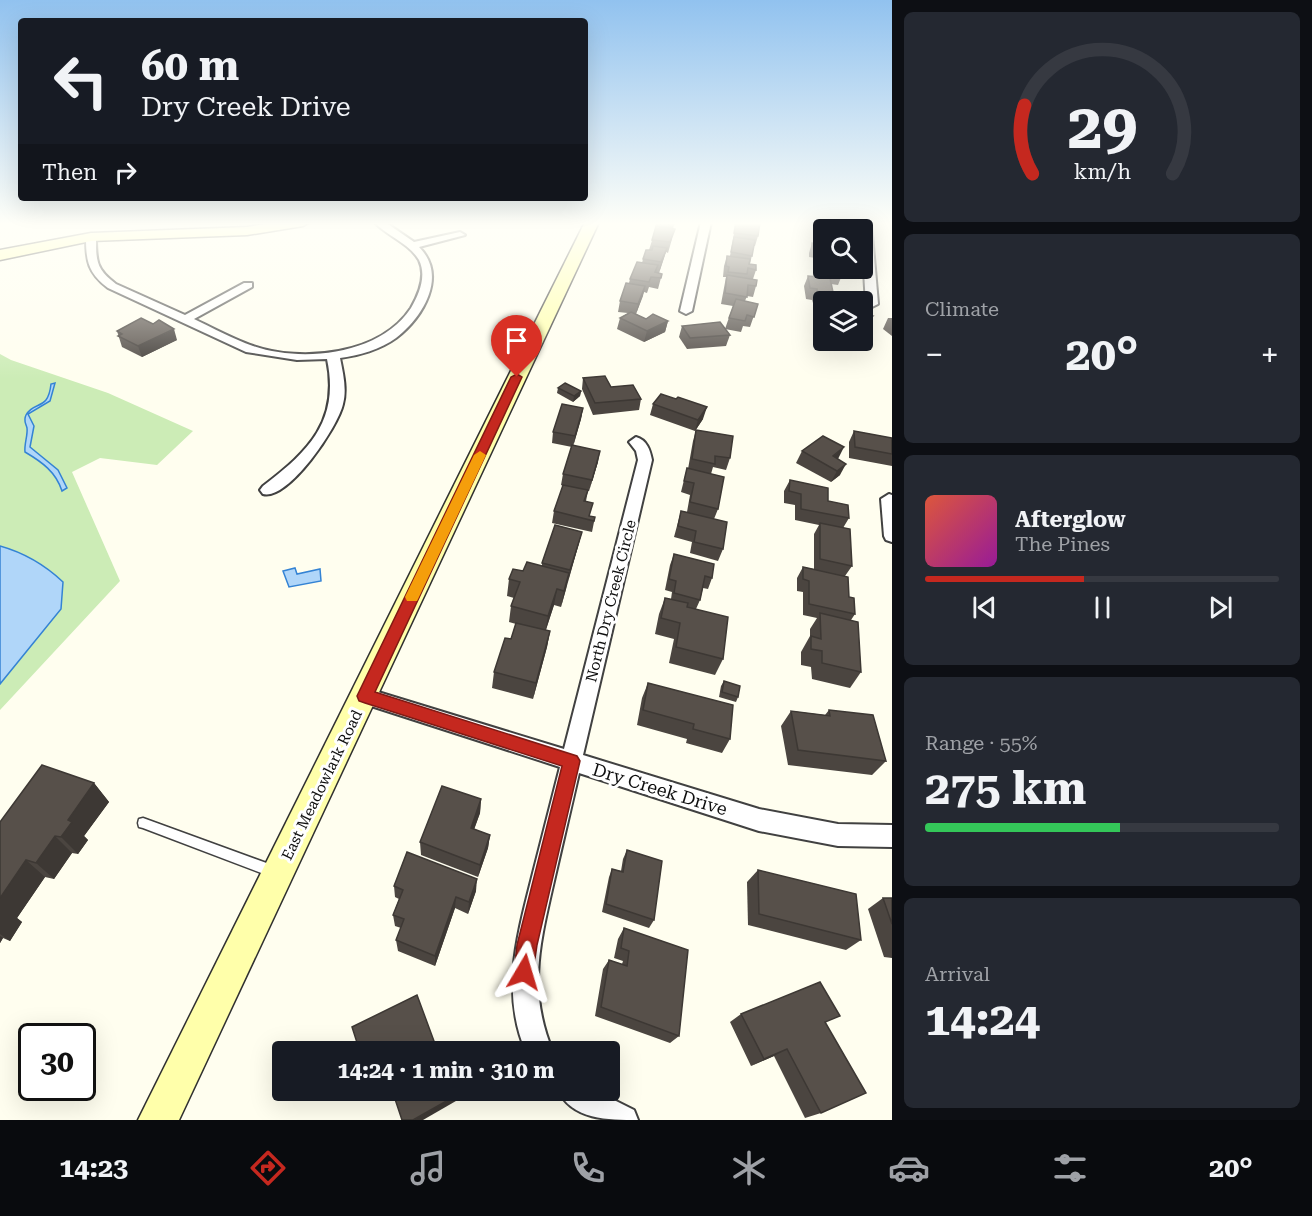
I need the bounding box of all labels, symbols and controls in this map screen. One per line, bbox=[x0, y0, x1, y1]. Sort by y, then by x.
text: 60 m bbox=[141, 41, 239, 90]
icon: left bbox=[42, 42, 120, 120]
text: 29 bbox=[1067, 90, 1137, 163]
text: Dry Creek Drive bbox=[141, 91, 351, 123]
icon: right bbox=[109, 156, 142, 189]
text: km/h bbox=[1073, 159, 1131, 184]
text: Then bbox=[42, 160, 97, 185]
map controls bbox=[813, 219, 873, 351]
button: search bbox=[813, 219, 873, 279]
button: layers bbox=[813, 291, 873, 351]
text: Climate bbox=[925, 297, 999, 321]
pin bbox=[491, 315, 542, 377]
icon: arrive bbox=[500, 324, 533, 357]
text: 20° bbox=[1066, 328, 1138, 381]
text: − bbox=[925, 335, 943, 374]
text: + bbox=[1261, 335, 1279, 374]
text: Afterglow bbox=[1015, 507, 1126, 532]
street label: North Dry Creek Circle bbox=[582, 518, 640, 684]
text: The Pines bbox=[1015, 532, 1110, 556]
icon: previous bbox=[968, 591, 1001, 624]
icon: pause bbox=[1086, 591, 1119, 624]
icon: next bbox=[1204, 591, 1237, 624]
street label: East Meadowlark Road bbox=[278, 707, 366, 863]
text: Range · 55% bbox=[925, 731, 1037, 755]
street label: Dry Creek Drive bbox=[590, 759, 730, 819]
text: 275 km bbox=[925, 762, 1086, 815]
position arrow bbox=[492, 940, 556, 1004]
text: Arrival bbox=[925, 962, 990, 986]
text: 14:24 bbox=[925, 993, 1040, 1046]
speed limit sign: 30 bbox=[18, 1023, 96, 1101]
text: 14:24 · 1 min · 310 m bbox=[337, 1058, 555, 1083]
icon: directions bbox=[247, 1147, 289, 1189]
icon: music bbox=[407, 1147, 449, 1189]
icon: phone bbox=[567, 1147, 609, 1189]
icon: climate bbox=[728, 1147, 770, 1189]
icon: car bbox=[888, 1147, 930, 1189]
icon: filters bbox=[1049, 1147, 1091, 1189]
text: 14:23 bbox=[59, 1152, 128, 1184]
text: 20° bbox=[1209, 1152, 1253, 1184]

